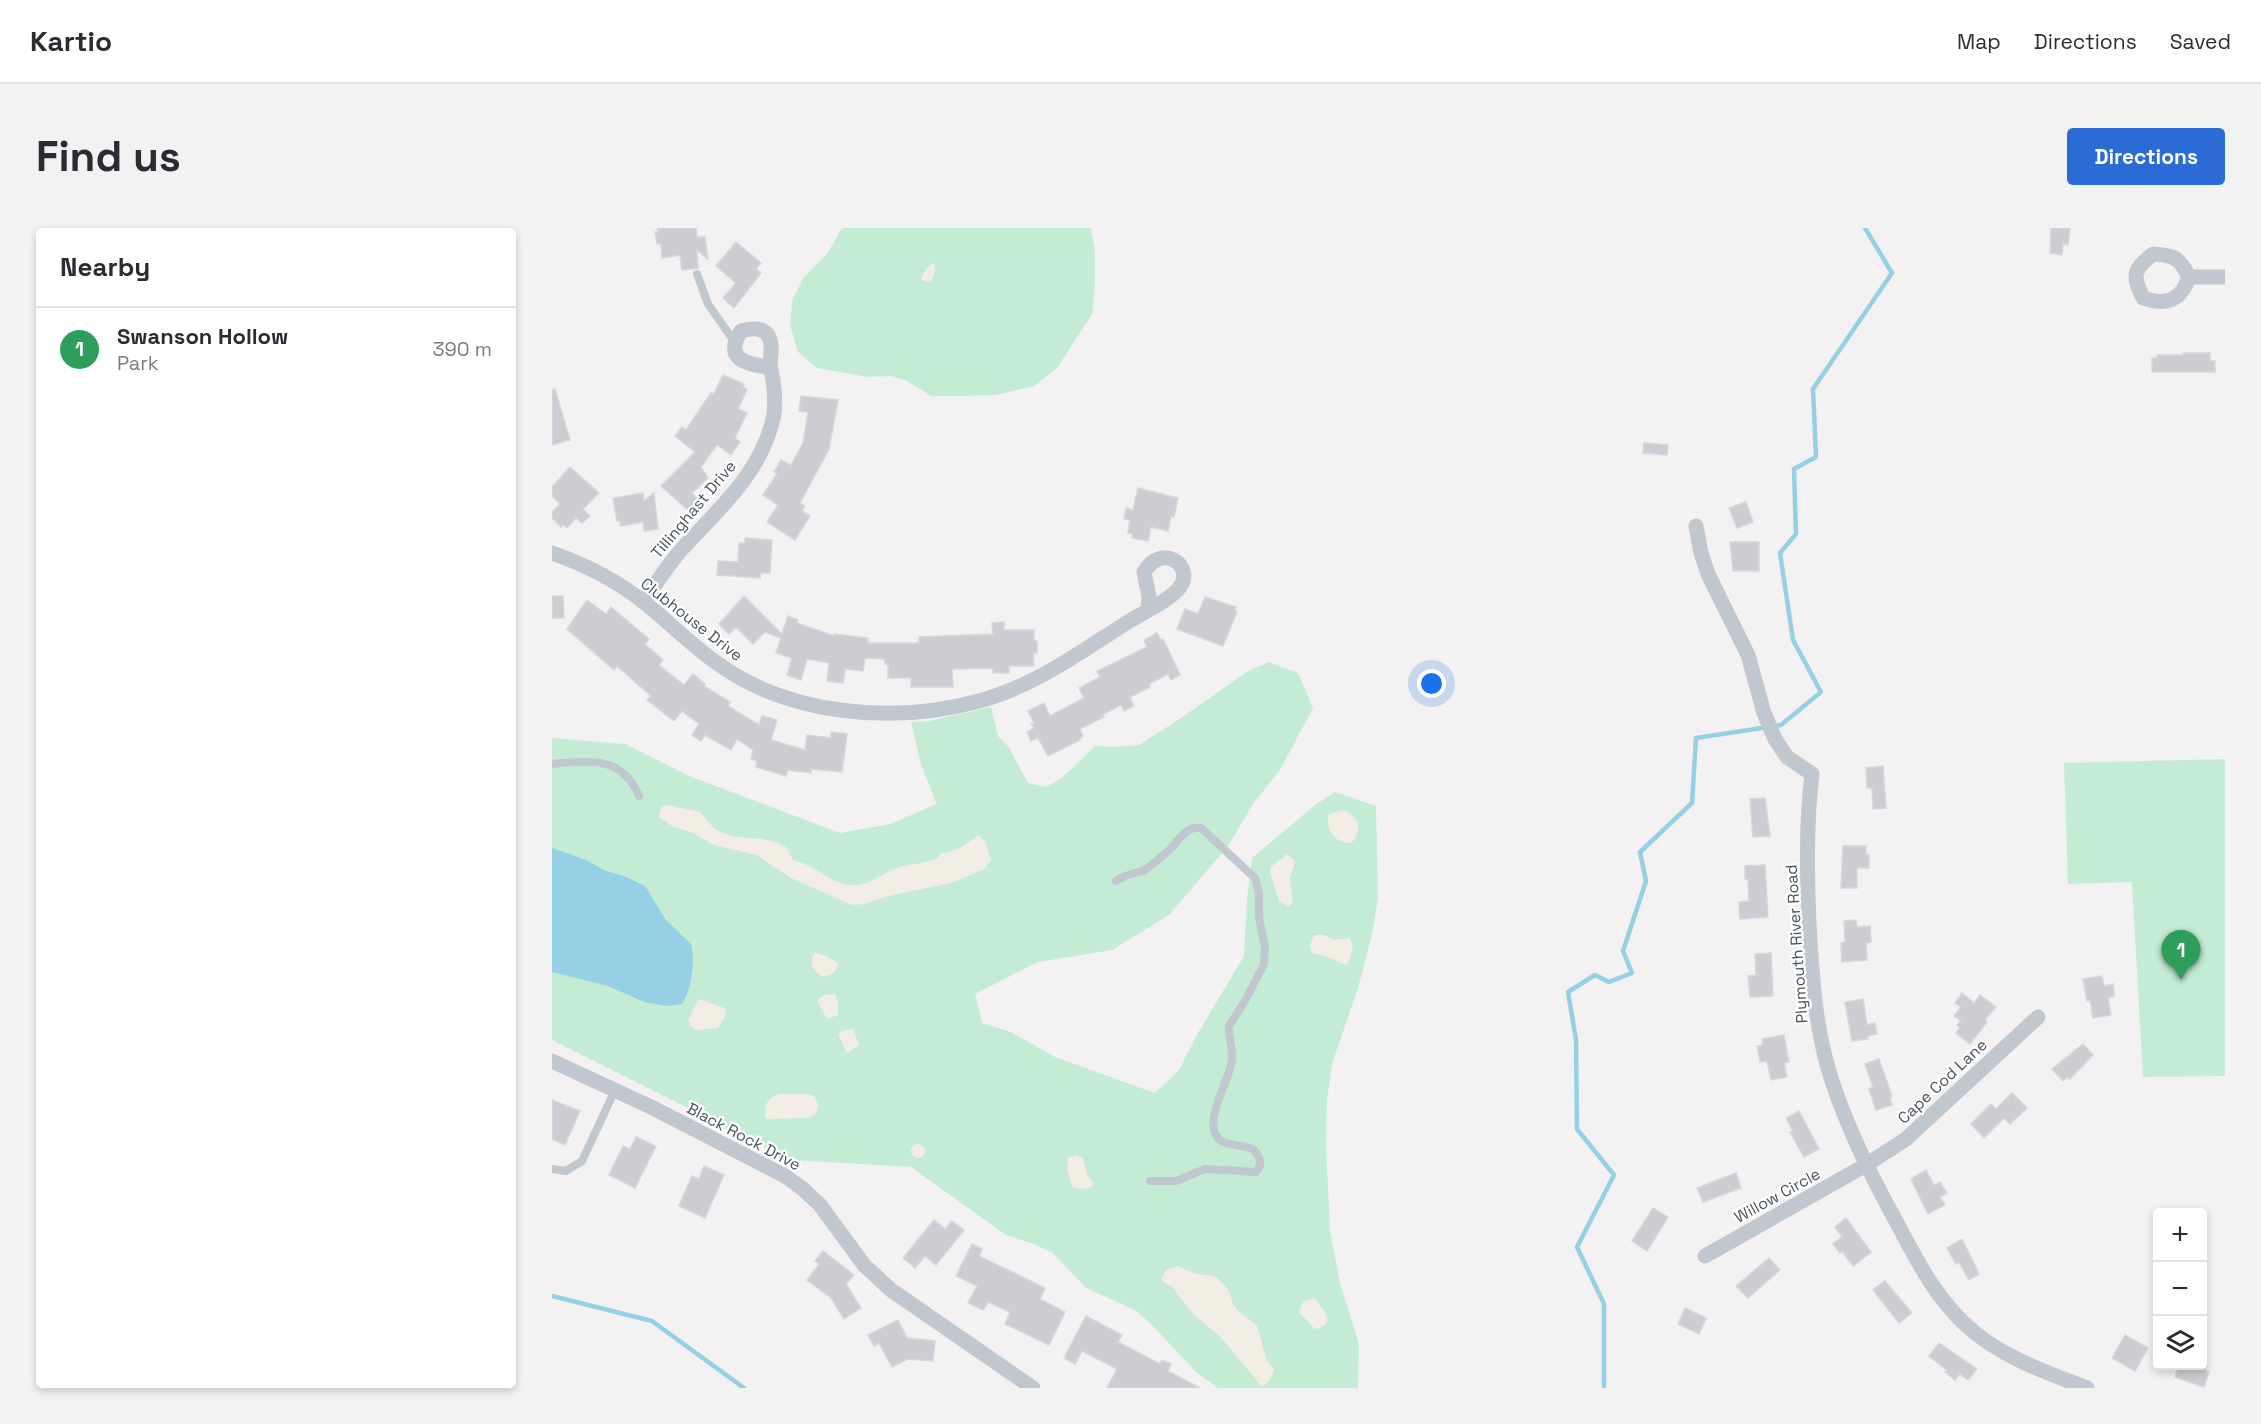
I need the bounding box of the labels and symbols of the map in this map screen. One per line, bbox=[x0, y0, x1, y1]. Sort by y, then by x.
street label: Tillinghast Drive bbox=[646, 456, 741, 563]
street label: Clubhouse Drive bbox=[636, 573, 747, 666]
your location bbox=[1417, 669, 1446, 698]
street label: Plymouth River Road bbox=[1780, 864, 1813, 1024]
pin: 1 bbox=[2162, 930, 2200, 980]
street label: Cape Cod Lane bbox=[1893, 1034, 1992, 1128]
street label: Black Rock Drive bbox=[683, 1098, 804, 1175]
street label: Willow Circle bbox=[1730, 1163, 1824, 1228]

